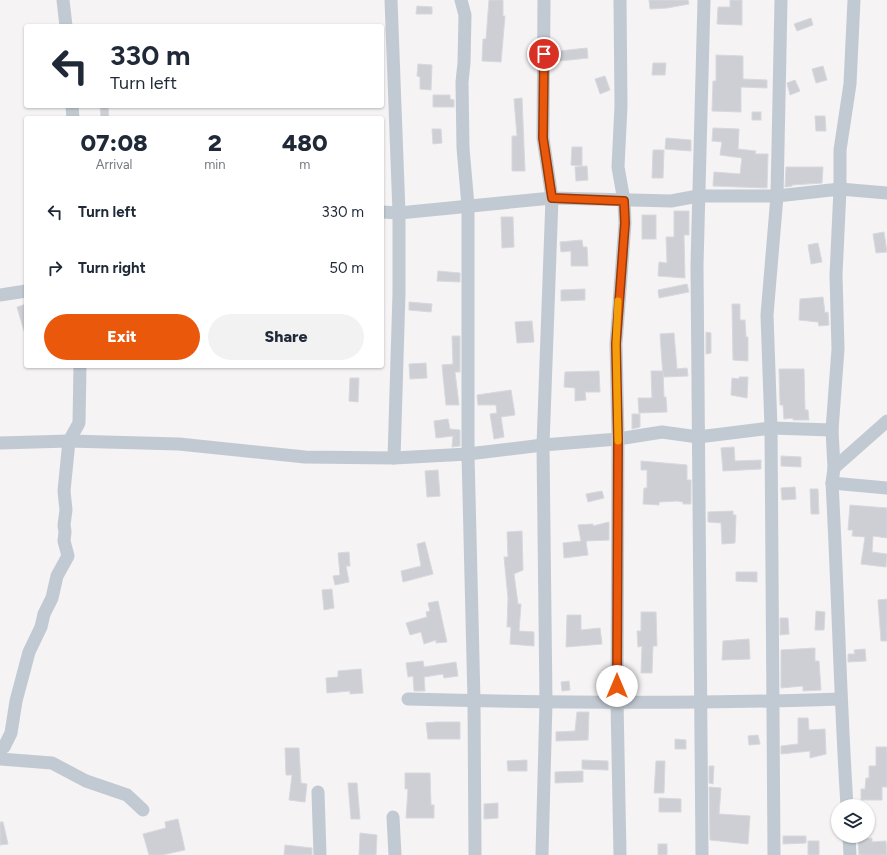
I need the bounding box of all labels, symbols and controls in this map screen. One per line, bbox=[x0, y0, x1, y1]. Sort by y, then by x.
pin bbox=[527, 37, 561, 71]
text: 330 m bbox=[110, 38, 190, 72]
icon: left bbox=[44, 40, 96, 92]
icon: arrive bbox=[533, 43, 555, 65]
text: Turn left bbox=[110, 72, 177, 94]
text: 07:08 bbox=[80, 128, 148, 157]
text: 2 bbox=[208, 128, 222, 157]
text: 480 bbox=[282, 128, 328, 157]
text: Arrival bbox=[96, 157, 132, 172]
text: min bbox=[204, 157, 225, 172]
text: m bbox=[299, 157, 310, 172]
icon: left bbox=[44, 201, 66, 223]
text: Turn left bbox=[78, 203, 136, 221]
text: 330 m bbox=[322, 203, 364, 221]
icon: right bbox=[44, 257, 66, 279]
text: Turn right bbox=[78, 259, 146, 277]
text: 50 m bbox=[329, 259, 364, 277]
button: Exit bbox=[44, 314, 200, 360]
button: Share bbox=[208, 314, 364, 360]
position arrow bbox=[596, 665, 638, 707]
map controls bbox=[831, 799, 875, 843]
button: layers bbox=[831, 799, 875, 843]

